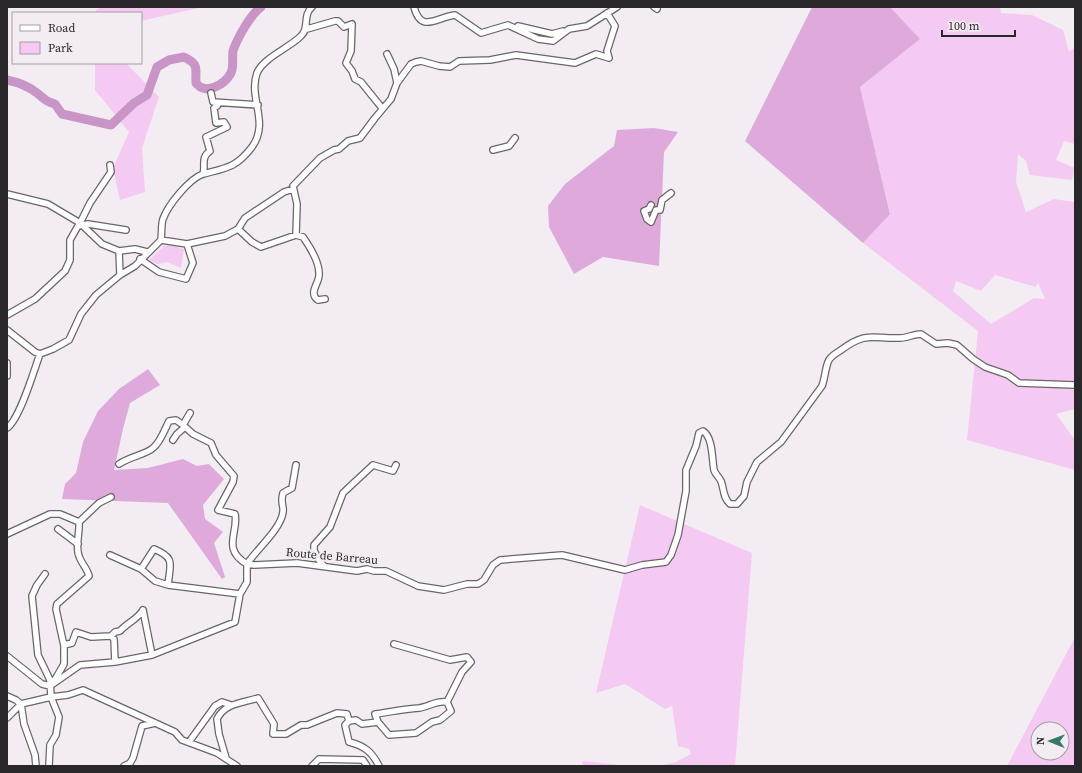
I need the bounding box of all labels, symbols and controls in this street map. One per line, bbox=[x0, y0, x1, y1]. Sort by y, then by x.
legend bbox=[12, 12, 142, 64]
scale bar bbox=[942, 12, 1015, 38]
text: 100 m bbox=[948, 18, 980, 34]
text: Road bbox=[48, 20, 75, 36]
text: Park bbox=[48, 40, 73, 56]
street label: Route de Barreau bbox=[285, 544, 379, 568]
north arrow bbox=[1030, 721, 1070, 761]
text: N bbox=[1033, 737, 1048, 745]

